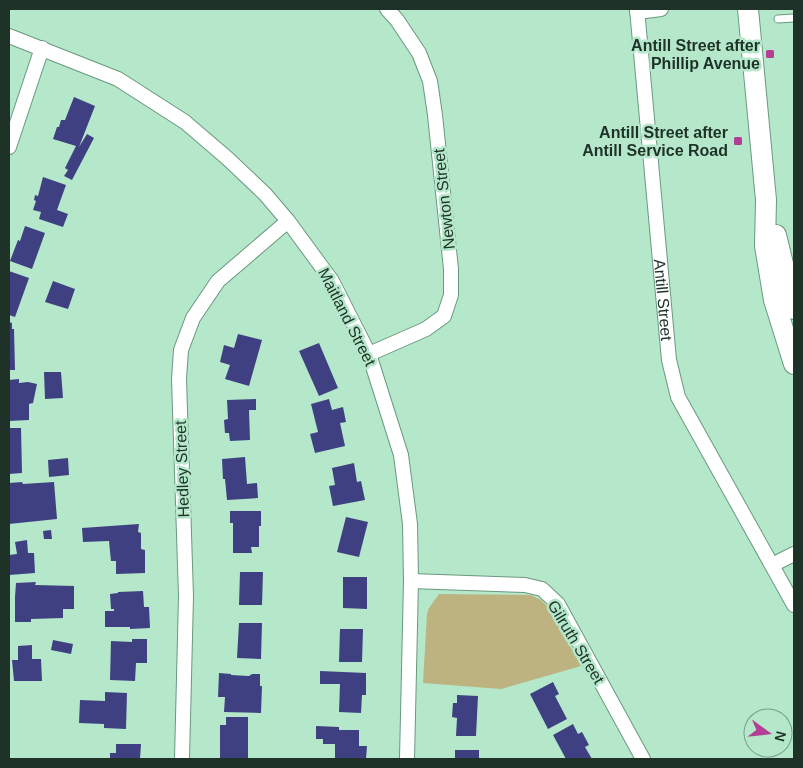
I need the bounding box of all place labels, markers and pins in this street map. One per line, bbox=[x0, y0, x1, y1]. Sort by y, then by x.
place label: Antill Street after Phillip Avenue bbox=[631, 37, 760, 72]
marker: Antill Street after Phillip Avenue bbox=[764, 48, 776, 60]
place label: Antill Street after Antill Service Road bbox=[582, 124, 728, 159]
marker: Antill Street after Antill Service Road bbox=[732, 135, 744, 147]

